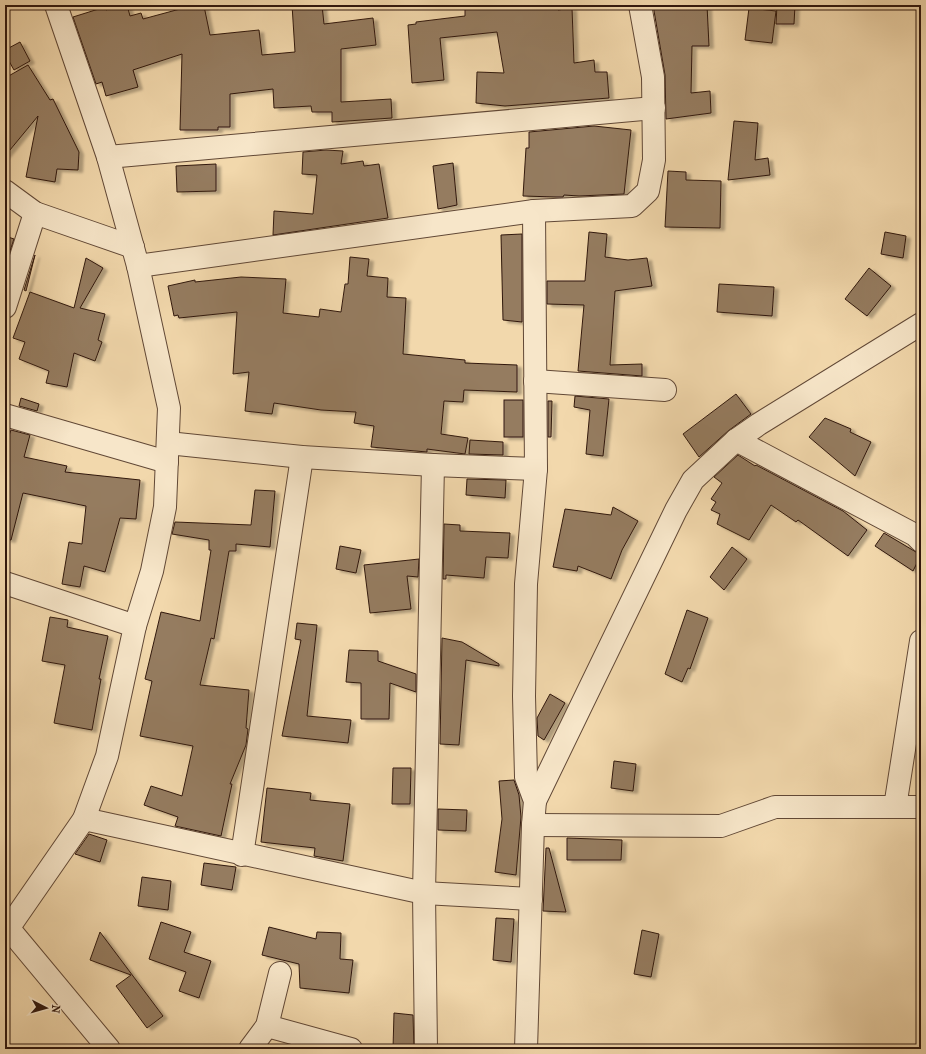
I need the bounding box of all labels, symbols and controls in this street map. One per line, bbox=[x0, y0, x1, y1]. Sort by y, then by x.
north arrow bbox=[26, 988, 66, 1028]
text: N bbox=[48, 1004, 62, 1014]

